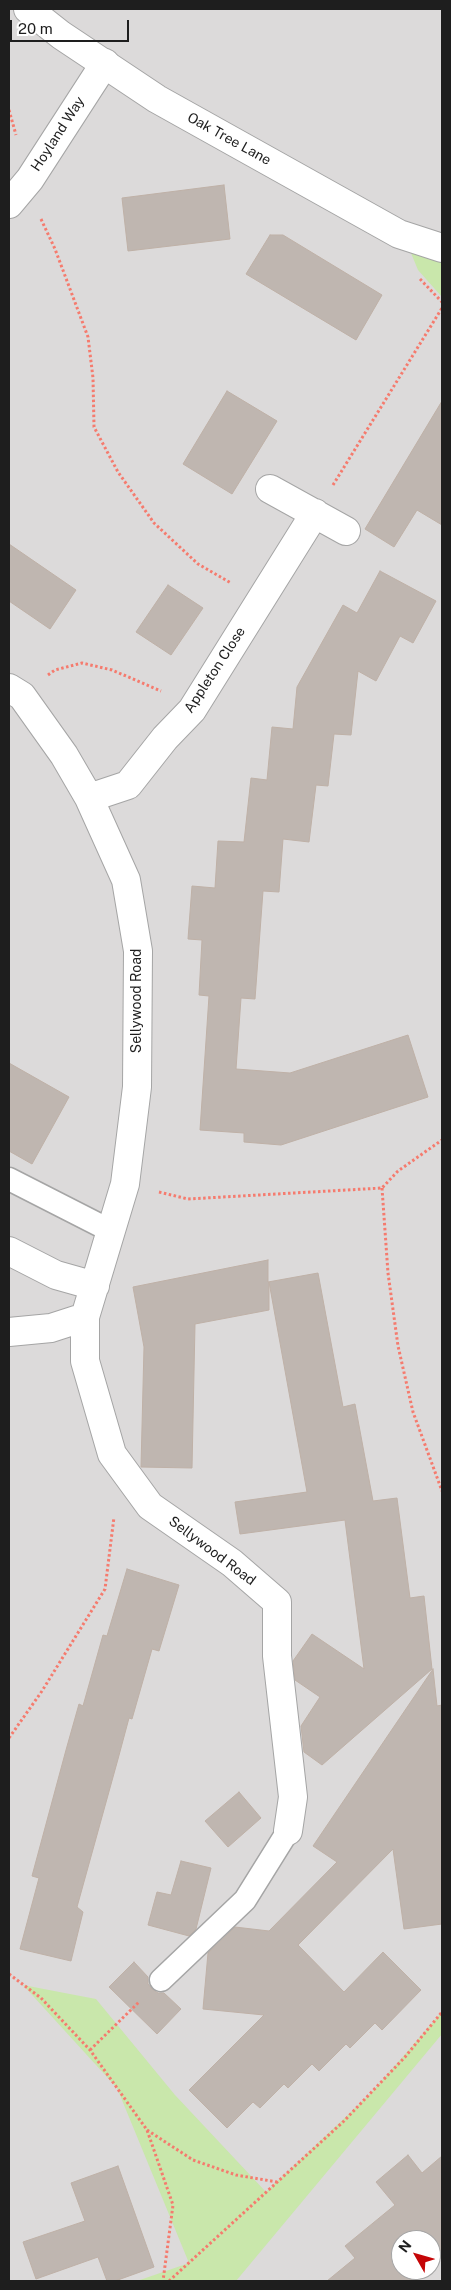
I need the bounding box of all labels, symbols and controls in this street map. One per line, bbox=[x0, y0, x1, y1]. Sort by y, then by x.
scale bar bbox=[12, 10, 131, 42]
text: 20 m bbox=[18, 20, 53, 37]
street label: Hoyland Way bbox=[28, 94, 88, 174]
street label: Oak Tree Lane bbox=[184, 109, 274, 169]
street label: Appleton Close bbox=[181, 624, 249, 716]
street label: Sellywood Road bbox=[129, 949, 145, 1053]
street label: Sellywood Road bbox=[165, 1513, 259, 1589]
north arrow bbox=[391, 2230, 441, 2280]
text: N bbox=[395, 2237, 415, 2256]

